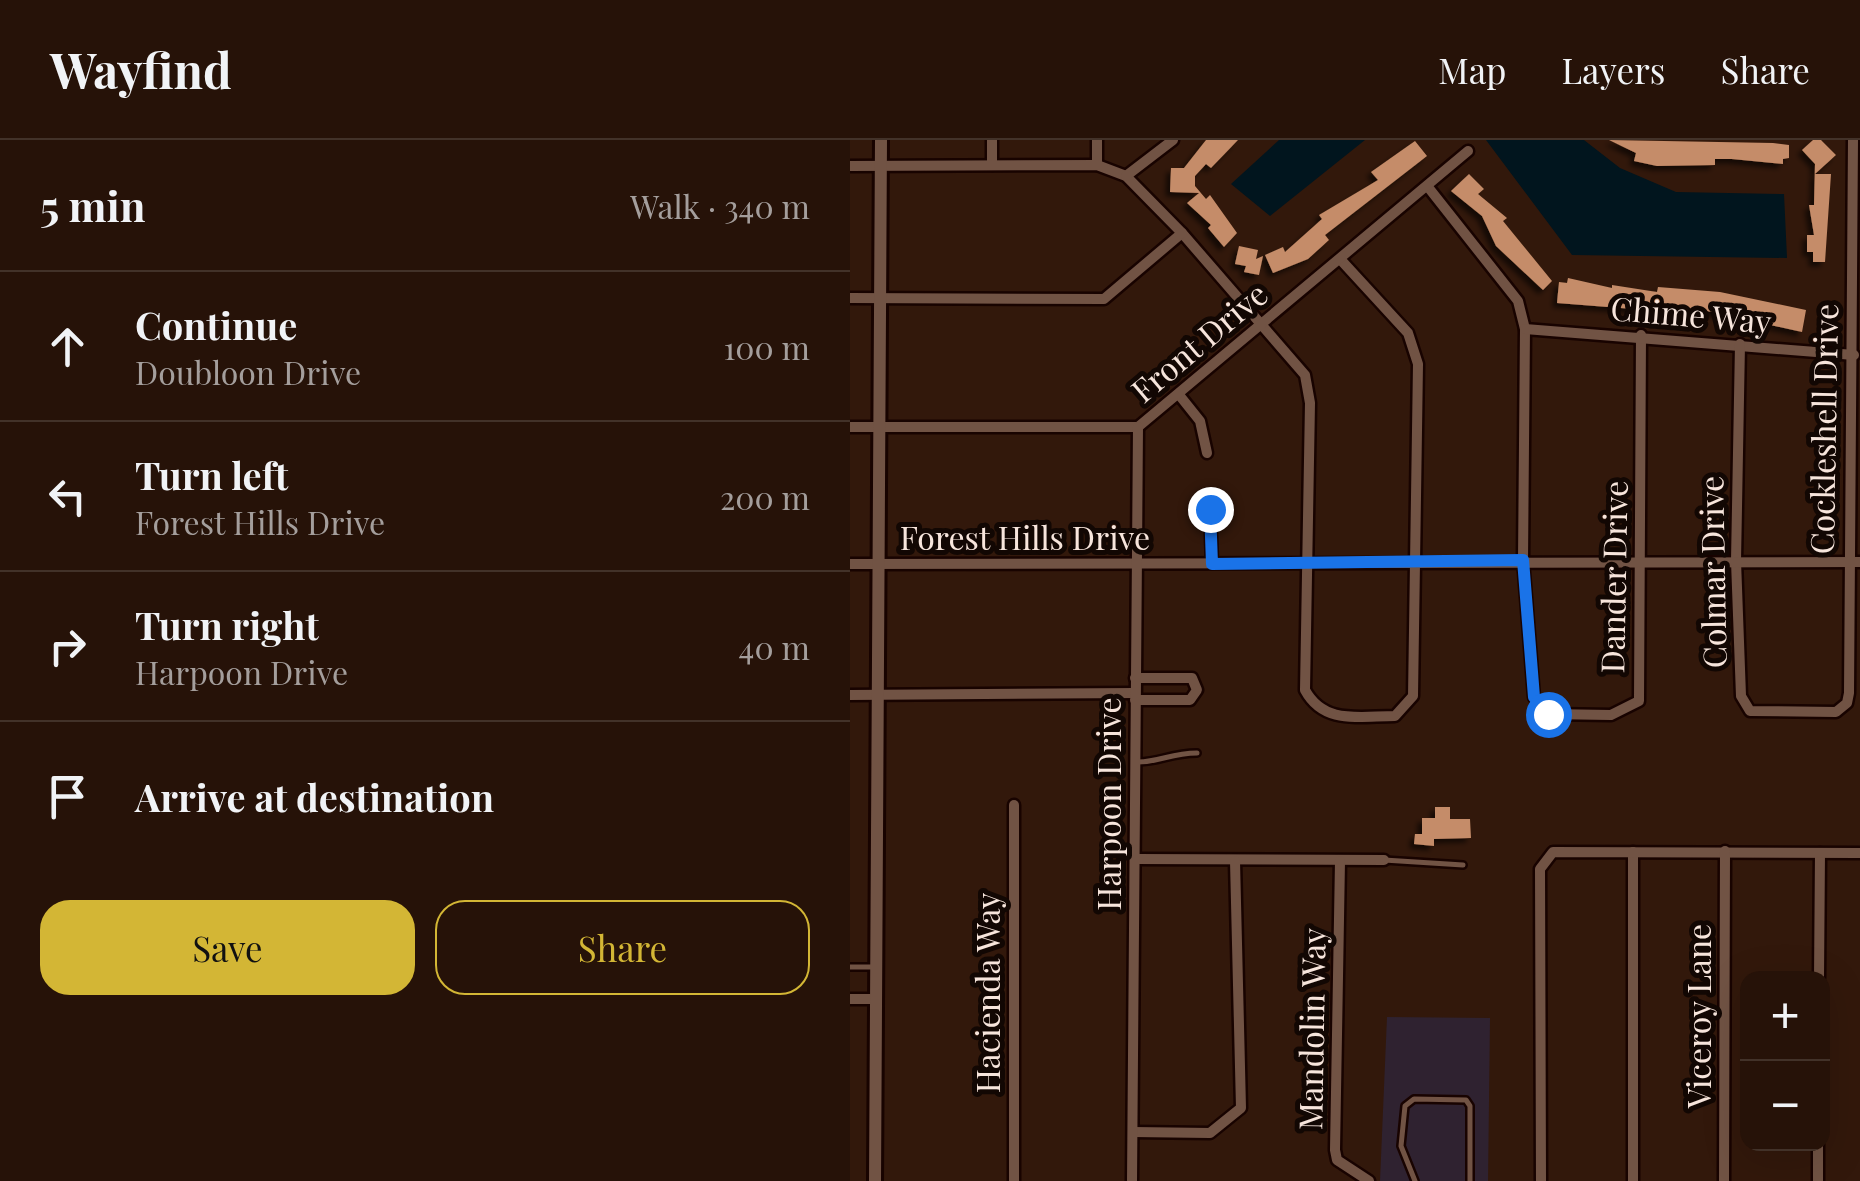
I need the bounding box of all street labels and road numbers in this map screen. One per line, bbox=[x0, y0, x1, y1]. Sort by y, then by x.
street label: Front Drive bbox=[1121, 271, 1276, 411]
street label: Chime Way bbox=[1609, 285, 1773, 342]
street label: Cockleshell Drive bbox=[1799, 303, 1846, 555]
street label: Colmar Drive bbox=[1688, 475, 1735, 669]
street label: Dander Drive bbox=[1589, 480, 1636, 674]
street label: Forest Hills Drive bbox=[900, 515, 1150, 558]
street label: Harpoon Drive bbox=[1086, 697, 1129, 911]
street label: Hacienda Way bbox=[965, 893, 1008, 1093]
street label: Viceroy Lane bbox=[1676, 924, 1719, 1109]
street label: Mandolin Way bbox=[1287, 927, 1334, 1130]

